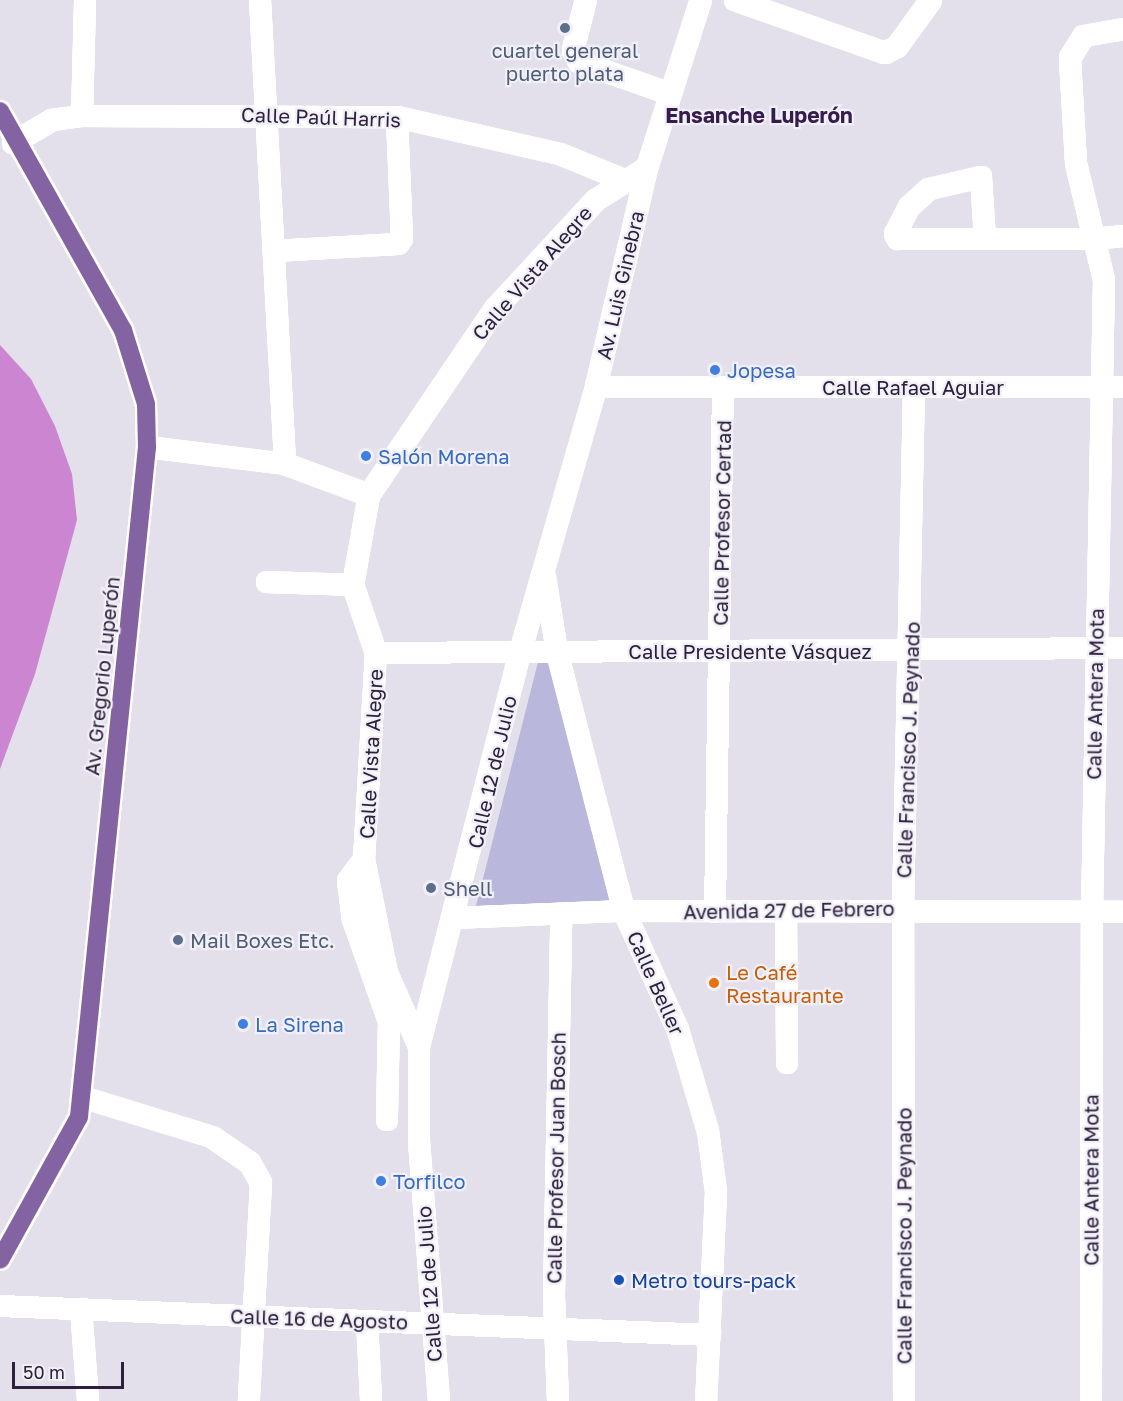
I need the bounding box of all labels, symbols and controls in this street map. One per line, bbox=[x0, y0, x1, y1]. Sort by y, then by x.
marker: cuartel general puerto plata bbox=[558, 21, 572, 35]
place label: cuartel general puerto plata bbox=[492, 38, 638, 85]
street label: Calle Paúl Harris bbox=[241, 102, 401, 132]
district label: Ensanche Luperón bbox=[665, 102, 853, 128]
street label: Calle Vista Alegre bbox=[467, 201, 597, 345]
street label: Av. Luis Ginebra bbox=[591, 208, 649, 362]
place label: Jopesa bbox=[727, 358, 796, 382]
marker: Jopesa bbox=[708, 363, 722, 377]
street label: Calle Rafael Aguiar bbox=[822, 375, 1004, 399]
street label: Calle Profesor Certad bbox=[708, 420, 736, 626]
place label: Salón Morena bbox=[378, 444, 510, 468]
marker: Salón Morena bbox=[359, 449, 373, 463]
street label: Av. Gregorio Luperón bbox=[80, 575, 124, 777]
street label: Calle Antera Mota bbox=[1082, 608, 1108, 780]
street label: Calle Francisco J. Peynado bbox=[892, 621, 924, 879]
street label: Calle Presidente Vásquez bbox=[628, 639, 872, 663]
street label: Calle Vista Alegre bbox=[355, 668, 387, 840]
street label: Calle 12 de Julio bbox=[463, 693, 521, 851]
place label: Shell bbox=[443, 876, 492, 900]
marker: Shell bbox=[424, 881, 438, 895]
street label: Avenida 27 de Febrero bbox=[683, 896, 895, 924]
street label: Calle Beller bbox=[622, 927, 690, 1039]
place label: Mail Boxes Etc. bbox=[190, 928, 335, 952]
marker: Mail Boxes Etc. bbox=[171, 933, 185, 947]
place label: Le Café Restaurante bbox=[726, 960, 844, 1007]
marker: Le Café Restaurante bbox=[707, 976, 721, 990]
place label: La Sirena bbox=[255, 1012, 344, 1036]
marker: La Sirena bbox=[236, 1017, 250, 1031]
street label: Calle Profesor Juan Bosch bbox=[542, 1032, 570, 1284]
street label: Calle Antera Mota bbox=[1079, 1094, 1103, 1266]
street label: Calle Francisco J. Peynado bbox=[892, 1108, 916, 1364]
place label: Torfilco bbox=[393, 1169, 466, 1193]
marker: Torfilco bbox=[374, 1174, 388, 1188]
street label: Calle 12 de Julio bbox=[412, 1205, 446, 1363]
place label: Metro tours-pack bbox=[631, 1268, 796, 1292]
marker: Metro tours-pack bbox=[612, 1273, 626, 1287]
street label: Calle 16 de Agosto bbox=[230, 1304, 408, 1334]
scale bar bbox=[15, 1350, 128, 1388]
text: 50 m bbox=[23, 1361, 65, 1383]

